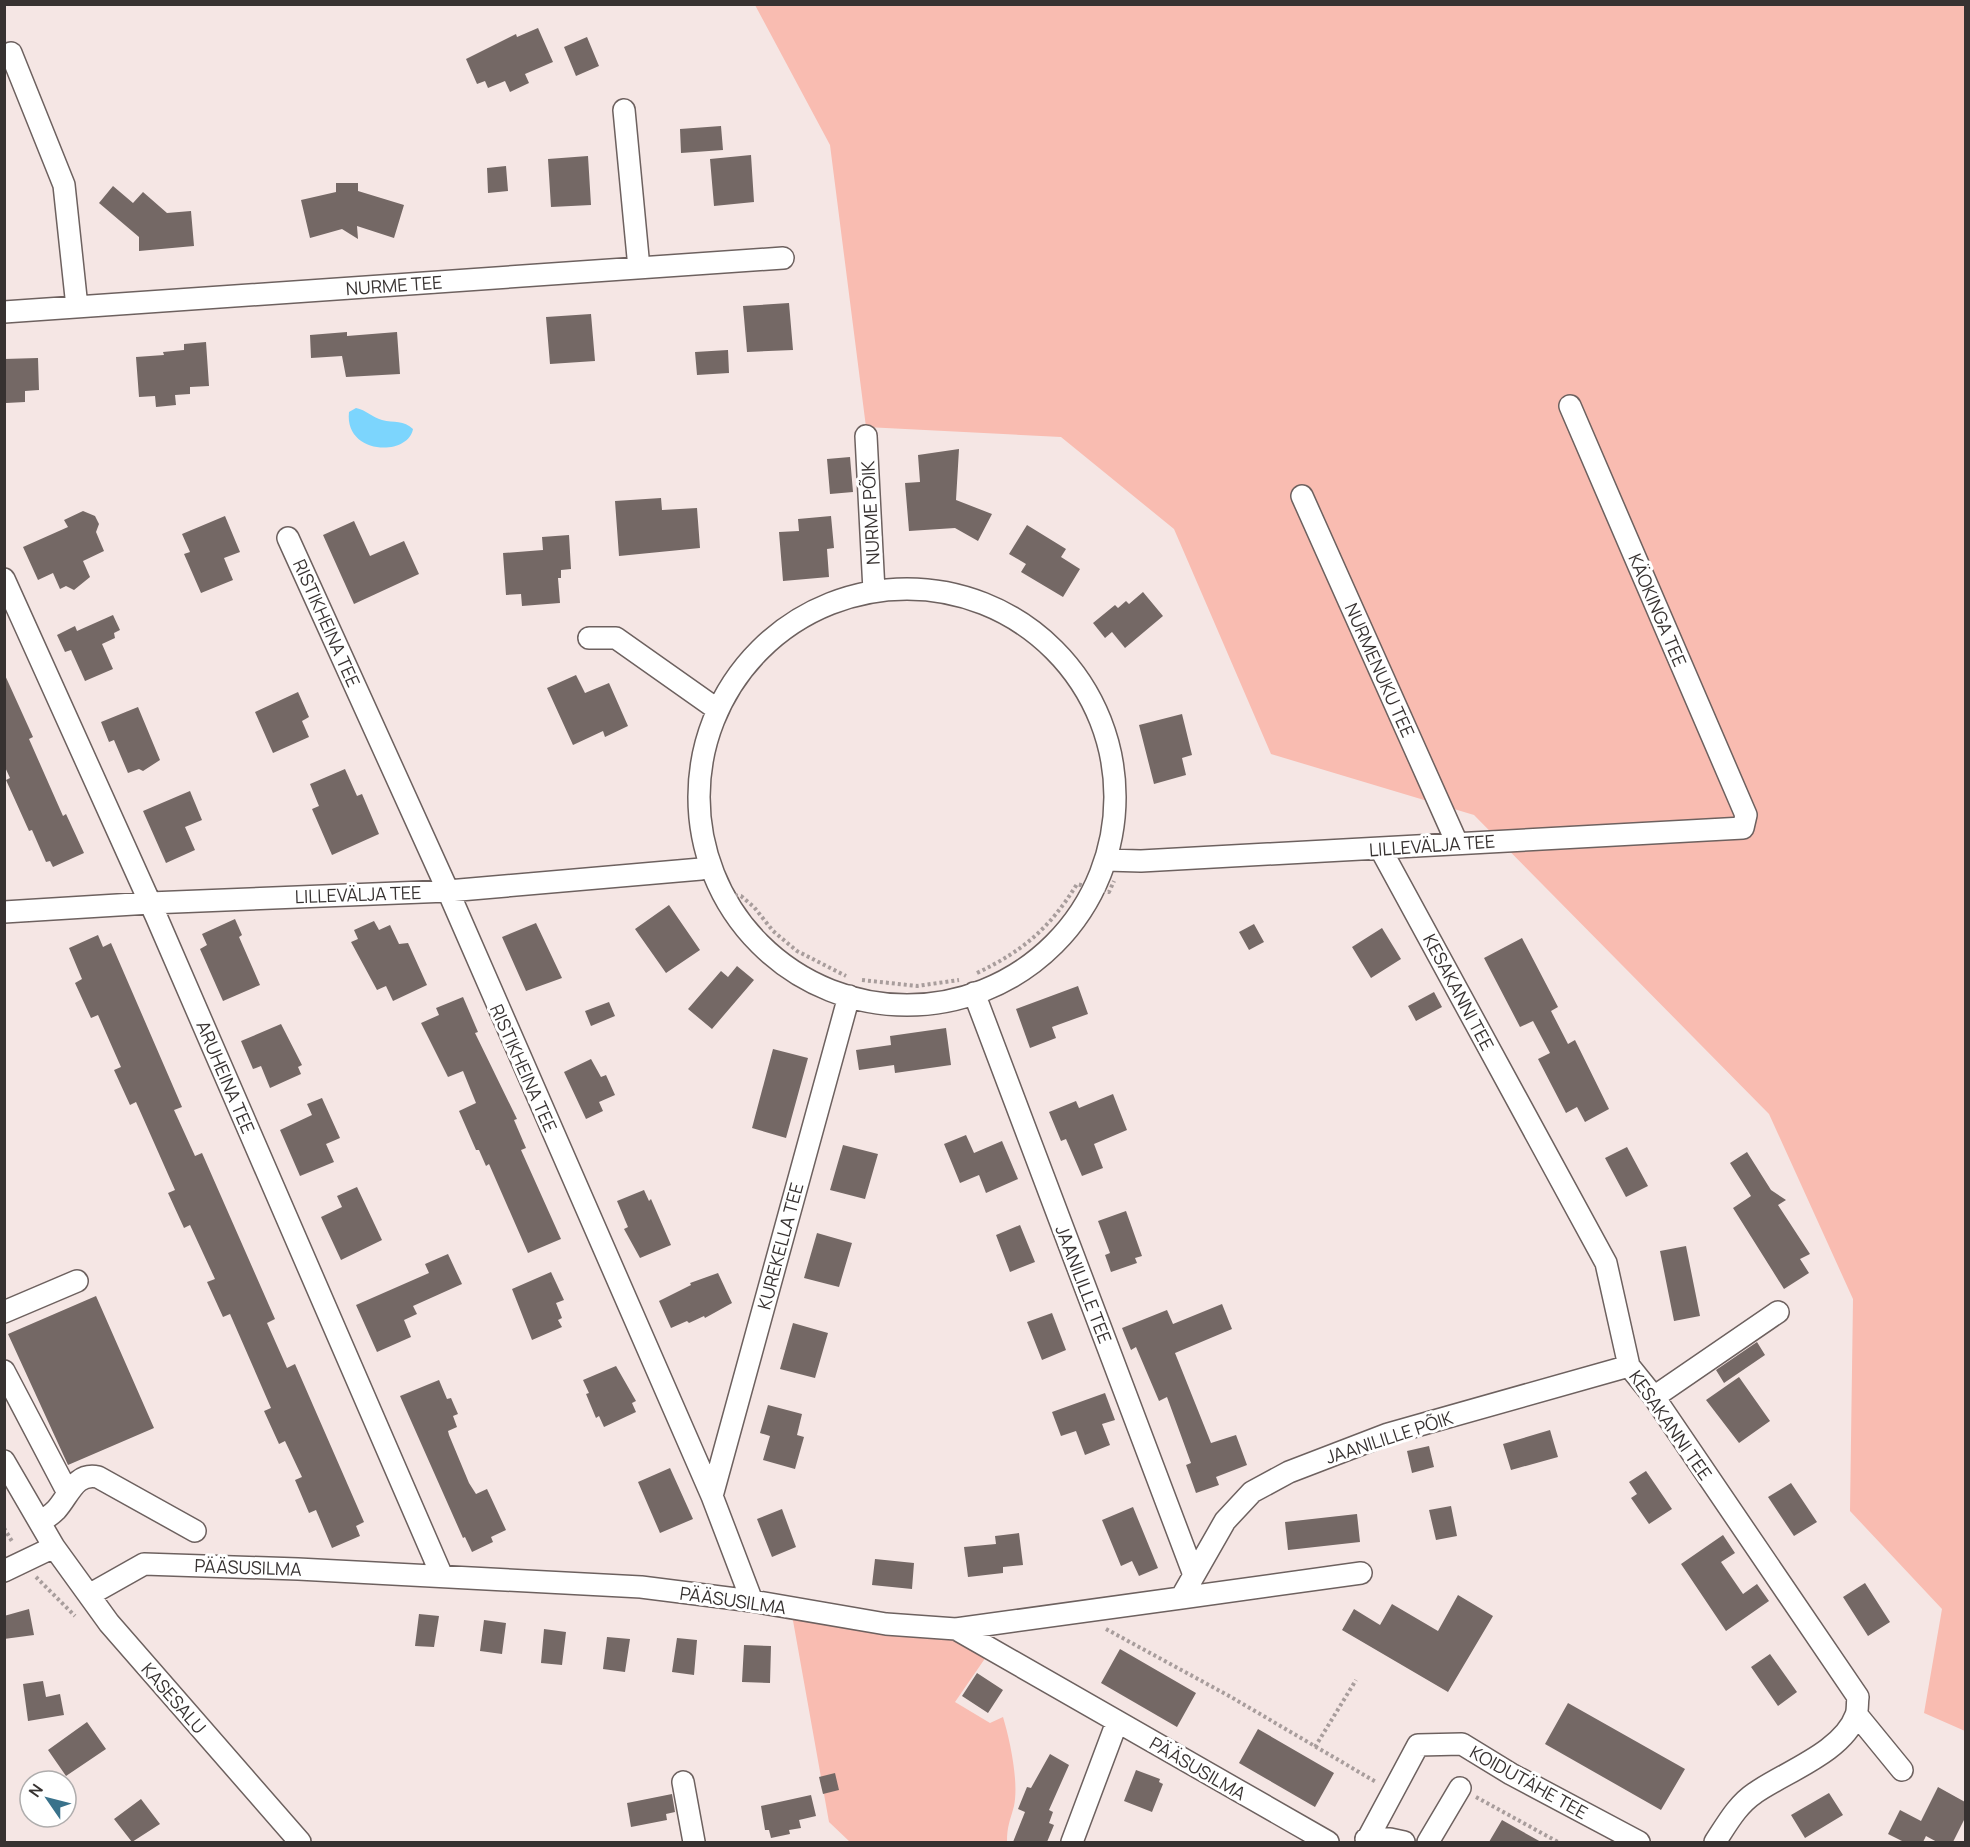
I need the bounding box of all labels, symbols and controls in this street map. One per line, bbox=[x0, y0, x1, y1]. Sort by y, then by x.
street label: NURME TEE bbox=[345, 270, 443, 300]
street label: NURME PÕIK bbox=[855, 460, 885, 566]
street label: KÄOKINGA TEE bbox=[1623, 550, 1693, 670]
street label: RISTIKHEINA TEE bbox=[288, 555, 366, 691]
street label: NURMENUKU TEE bbox=[1340, 599, 1420, 741]
street label: LILLEVÄLJA TEE bbox=[1368, 829, 1496, 861]
street label: LILLEVÄLJA TEE bbox=[294, 880, 422, 908]
street label: KESAKANNI TEE bbox=[1418, 930, 1500, 1054]
street label: RISTIKHEINA TEE bbox=[485, 1000, 563, 1136]
street label: ARUHEINA TEE bbox=[191, 1017, 261, 1137]
street label: KUREKELLA TEE bbox=[752, 1180, 808, 1312]
street label: JAANILILLE TEE bbox=[1050, 1221, 1118, 1347]
street label: KESAKANNI TEE bbox=[1624, 1365, 1718, 1485]
street label: JAANILILLE PÕIK bbox=[1322, 1405, 1456, 1469]
street label: PÄÄSUSILMA bbox=[194, 1553, 303, 1581]
street label: PÄÄSUSILMA bbox=[678, 1581, 788, 1619]
street label: KASESALU bbox=[136, 1657, 212, 1739]
street label: PÄÄSUSILMA bbox=[1146, 1731, 1251, 1806]
street label: KOIDUTÄHE TEE bbox=[1466, 1740, 1592, 1824]
north arrow bbox=[18, 1769, 78, 1829]
text: N bbox=[23, 1779, 48, 1801]

